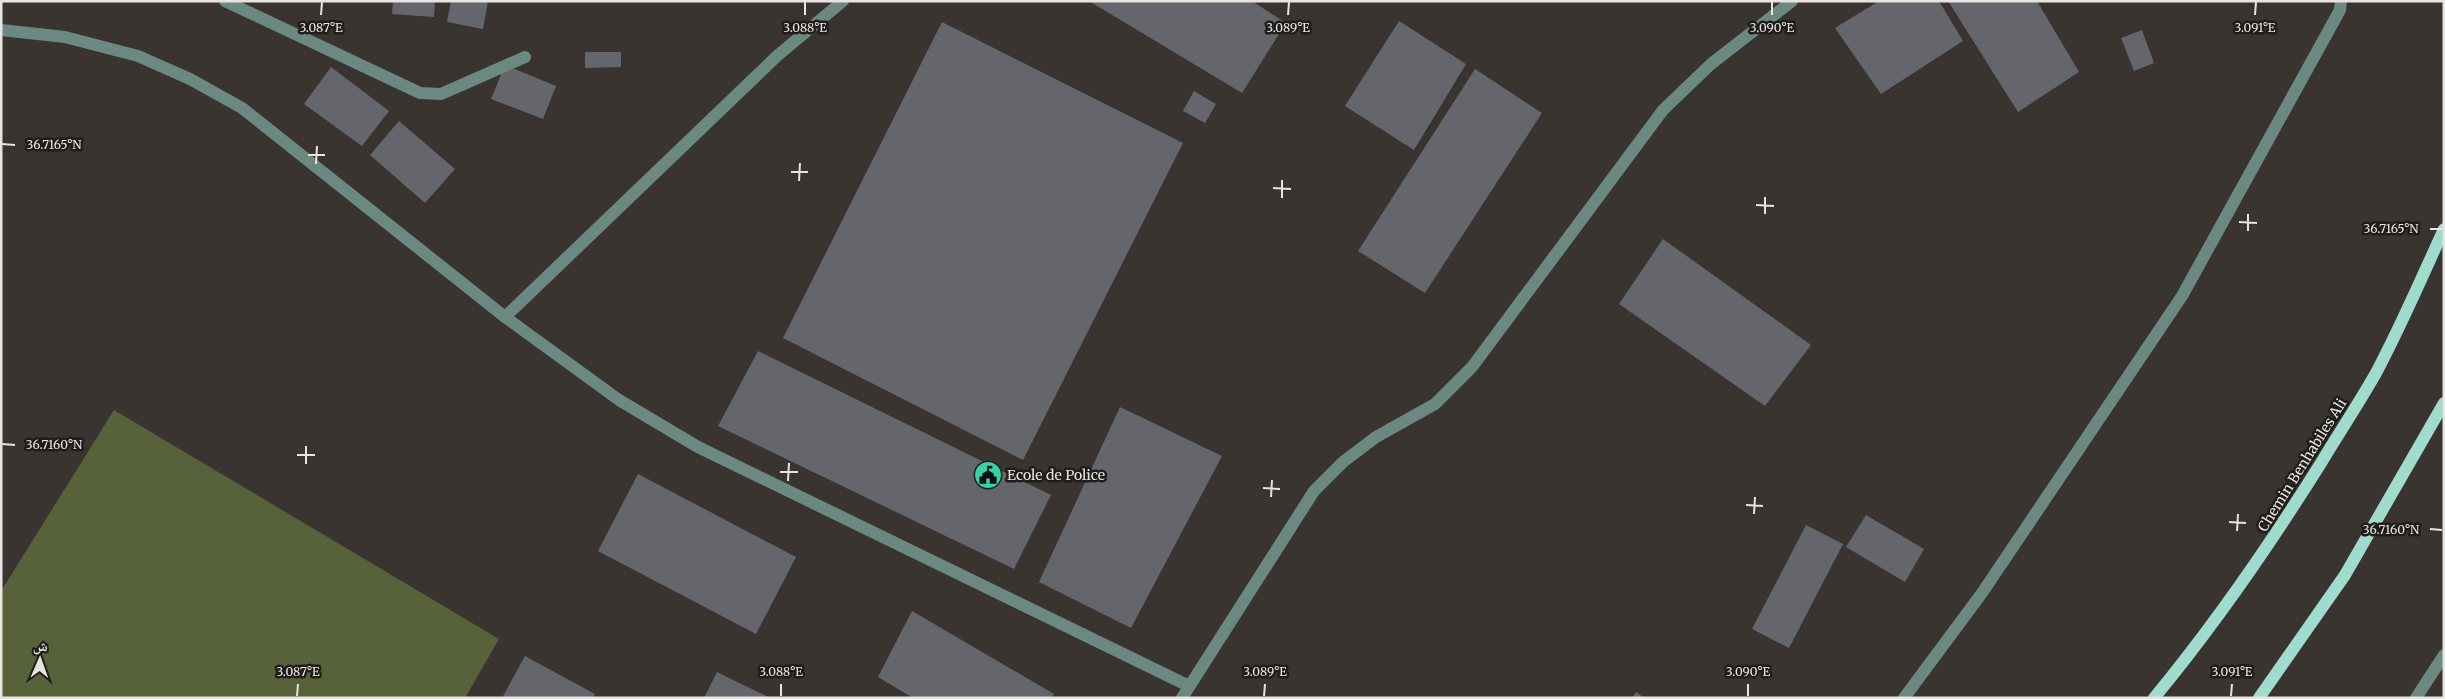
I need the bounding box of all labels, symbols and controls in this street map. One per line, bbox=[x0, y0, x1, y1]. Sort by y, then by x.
text: 3.087°E bbox=[299, 20, 343, 35]
text: 3.088°E bbox=[783, 20, 827, 35]
text: 3.089°E bbox=[1266, 20, 1310, 35]
text: 3.090°E bbox=[1750, 20, 1795, 35]
text: 3.091°E bbox=[2235, 20, 2276, 35]
text: 36.7165°N bbox=[26, 137, 82, 152]
text: 36.7165°N bbox=[2363, 221, 2419, 236]
street label: Chemin Benhabiles Ali bbox=[2254, 395, 2351, 535]
text: 36.7160°N bbox=[26, 437, 83, 452]
public building icon: Ecole de Police bbox=[973, 460, 1003, 490]
place label: Ecole de Police bbox=[1007, 466, 1105, 484]
text: 36.7160°N bbox=[2363, 522, 2420, 537]
north arrow bbox=[15, 634, 65, 684]
text: ش bbox=[33, 637, 48, 655]
text: 3.087°E bbox=[276, 664, 320, 679]
text: 3.088°E bbox=[759, 664, 803, 679]
text: 3.089°E bbox=[1243, 664, 1287, 679]
text: 3.090°E bbox=[1726, 664, 1771, 679]
text: 3.091°E bbox=[2212, 664, 2253, 679]

